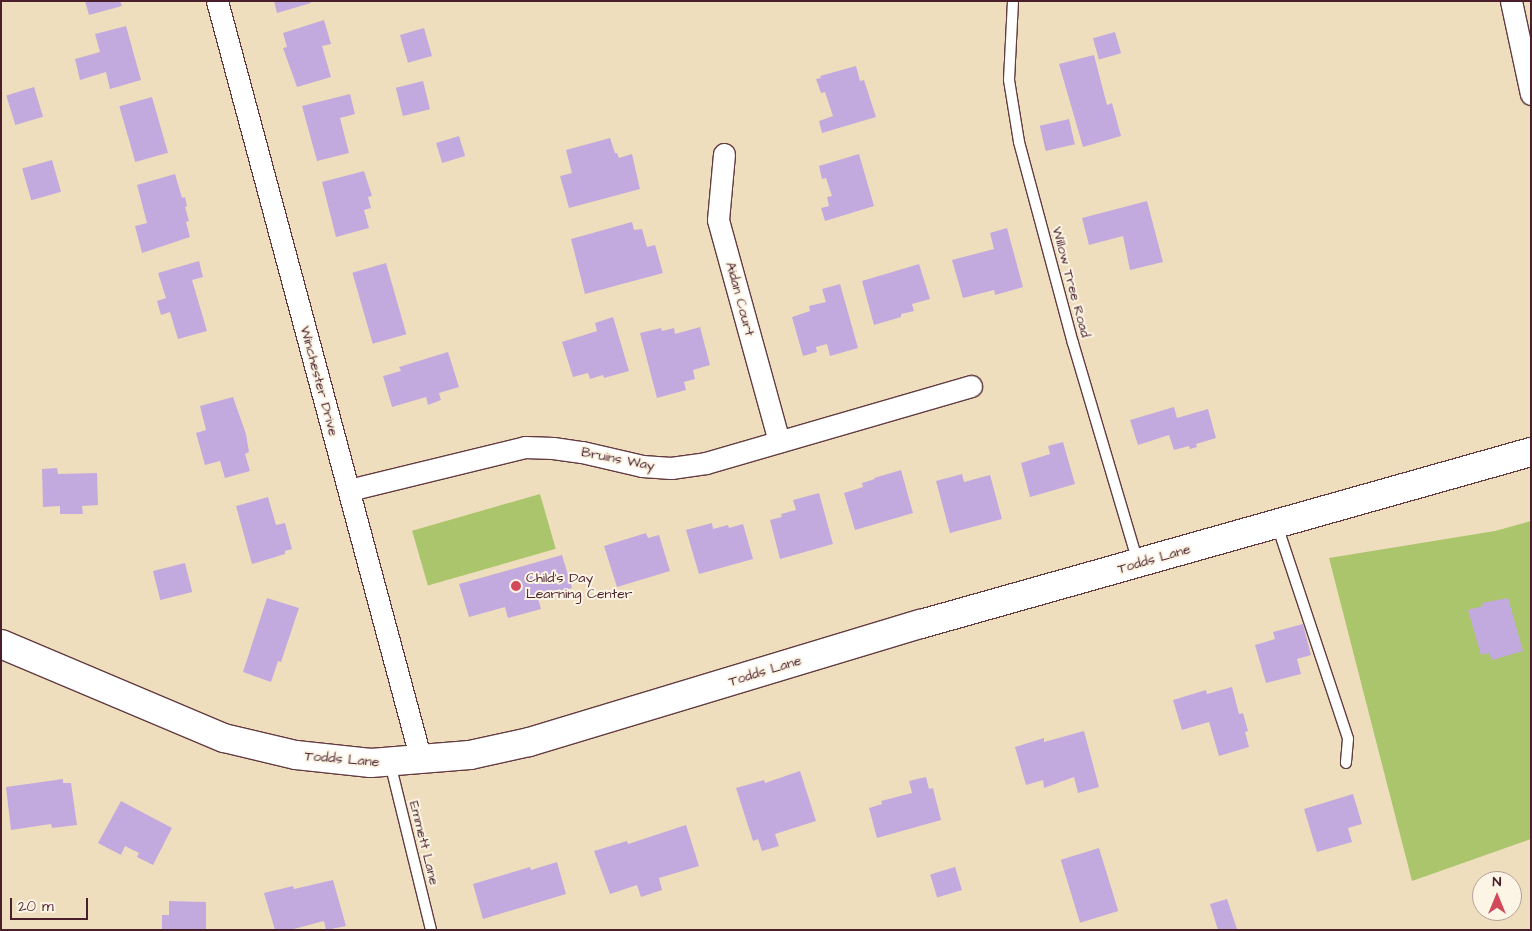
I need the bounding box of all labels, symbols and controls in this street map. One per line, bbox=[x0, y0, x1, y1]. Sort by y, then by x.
street label: Willow Tree Road bbox=[1048, 225, 1094, 339]
street label: Aidan Court bbox=[722, 260, 758, 338]
street label: Winchester Drive bbox=[296, 324, 342, 438]
street label: Bruins Way bbox=[580, 444, 656, 474]
street label: Todds Lane bbox=[1116, 541, 1192, 577]
place label: Child's Day Learning Center bbox=[526, 570, 633, 602]
marker: Child's Day Learning Center bbox=[510, 580, 522, 592]
street label: Todds Lane bbox=[727, 652, 803, 690]
street label: Todds Lane bbox=[304, 747, 380, 771]
street label: Emmett Lane bbox=[405, 799, 443, 887]
north arrow bbox=[1472, 871, 1522, 921]
text: N bbox=[1493, 872, 1501, 892]
scale bar bbox=[12, 888, 90, 920]
text: 20 m bbox=[18, 896, 54, 917]

